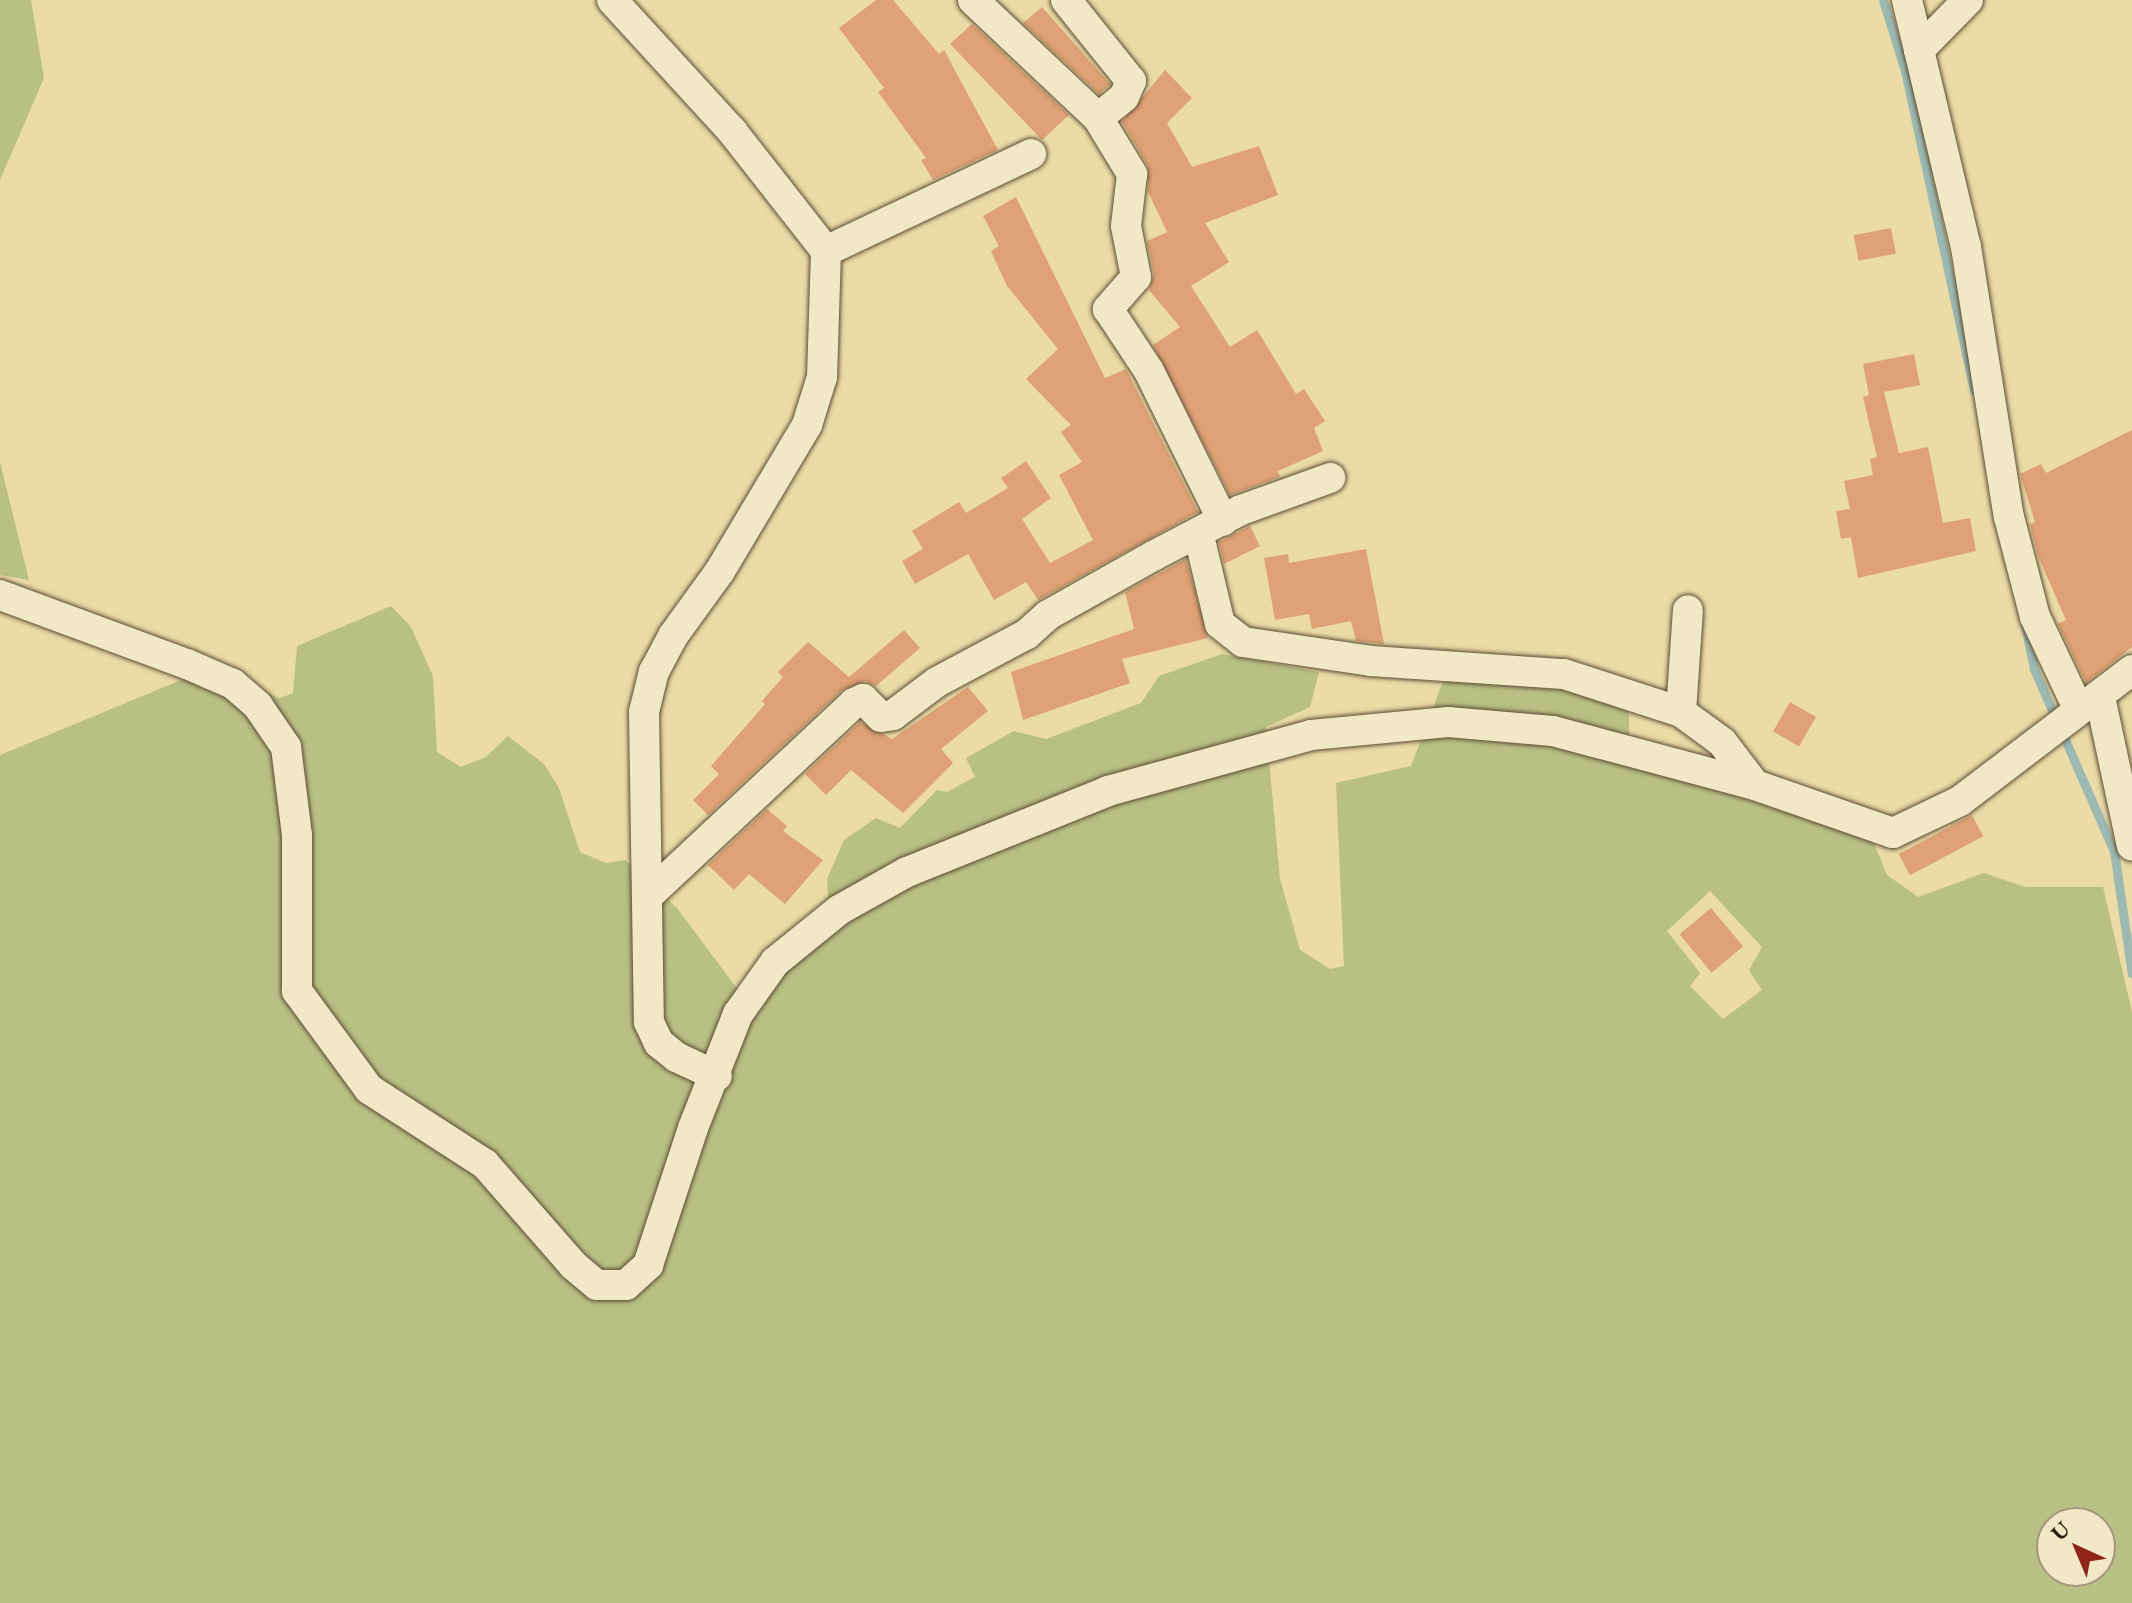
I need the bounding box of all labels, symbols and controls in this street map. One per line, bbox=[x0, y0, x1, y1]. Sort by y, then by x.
north arrow bbox=[2036, 1507, 2116, 1587]
text: U bbox=[2044, 1515, 2076, 1547]

